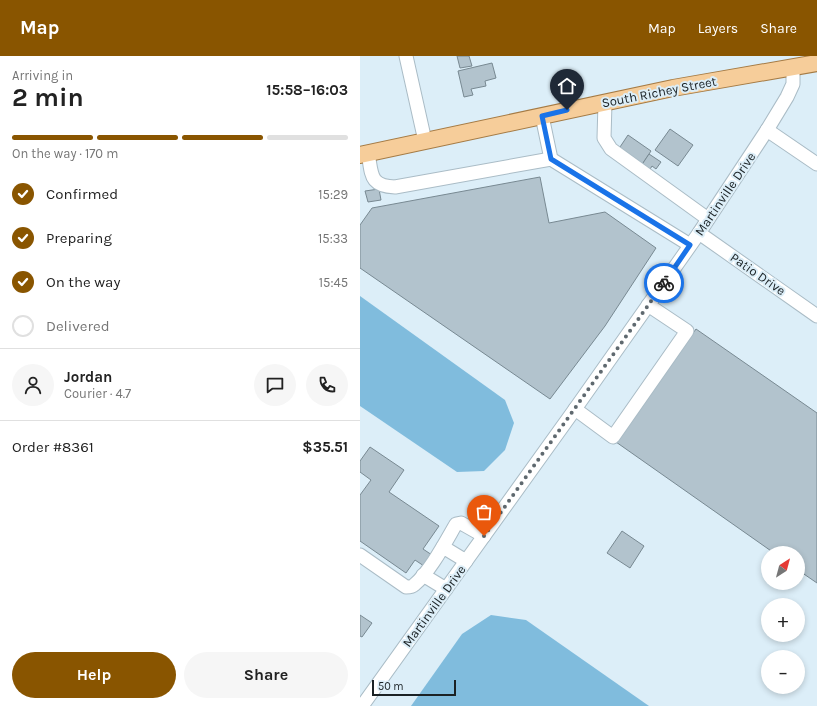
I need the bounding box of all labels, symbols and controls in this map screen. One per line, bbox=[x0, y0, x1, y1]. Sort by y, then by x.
text: Map bbox=[20, 17, 59, 39]
text: Map bbox=[648, 20, 676, 37]
text: Layers bbox=[698, 20, 738, 37]
text: Share bbox=[760, 20, 797, 37]
text: Arriving in bbox=[12, 68, 73, 83]
pin bbox=[550, 69, 584, 110]
street label: South Richey Street bbox=[600, 73, 718, 110]
icon: home bbox=[556, 75, 578, 97]
text: 15:58–16:03 bbox=[266, 81, 348, 99]
text: 2 min bbox=[12, 82, 84, 113]
text: On the way · 170 m bbox=[12, 146, 118, 161]
street label: Martinville Drive bbox=[692, 149, 759, 239]
icon: check bbox=[12, 183, 34, 205]
text: Confirmed bbox=[46, 185, 118, 203]
text: 15:29 bbox=[318, 187, 348, 202]
icon: check bbox=[12, 227, 34, 249]
text: Preparing bbox=[46, 229, 112, 247]
text: 15:33 bbox=[318, 231, 348, 246]
street label: Patio Drive bbox=[728, 250, 789, 299]
courier bbox=[644, 263, 684, 303]
icon: check bbox=[12, 271, 34, 293]
icon: bike bbox=[653, 272, 675, 294]
text: On the way bbox=[46, 273, 120, 291]
text: 15:45 bbox=[319, 275, 348, 290]
text: Delivered bbox=[46, 317, 110, 335]
button: person bbox=[12, 364, 54, 406]
button: chat bbox=[254, 364, 296, 406]
button: phone bbox=[306, 364, 348, 406]
text: Jordan bbox=[64, 368, 112, 386]
text: Courier · 4.7 bbox=[64, 386, 131, 401]
text: Order #8361 bbox=[12, 438, 94, 456]
text: $35.51 bbox=[302, 438, 348, 456]
pin bbox=[467, 495, 501, 536]
icon: bag bbox=[473, 501, 495, 523]
north arrow bbox=[761, 546, 805, 590]
map controls bbox=[761, 546, 805, 694]
street label: Martinville Drive bbox=[399, 562, 469, 650]
button: + bbox=[761, 598, 805, 642]
button: − bbox=[761, 650, 805, 694]
button: Help bbox=[12, 652, 176, 698]
button: Share bbox=[184, 652, 348, 698]
scale bar bbox=[372, 678, 456, 697]
text: 50 m bbox=[378, 680, 404, 693]

